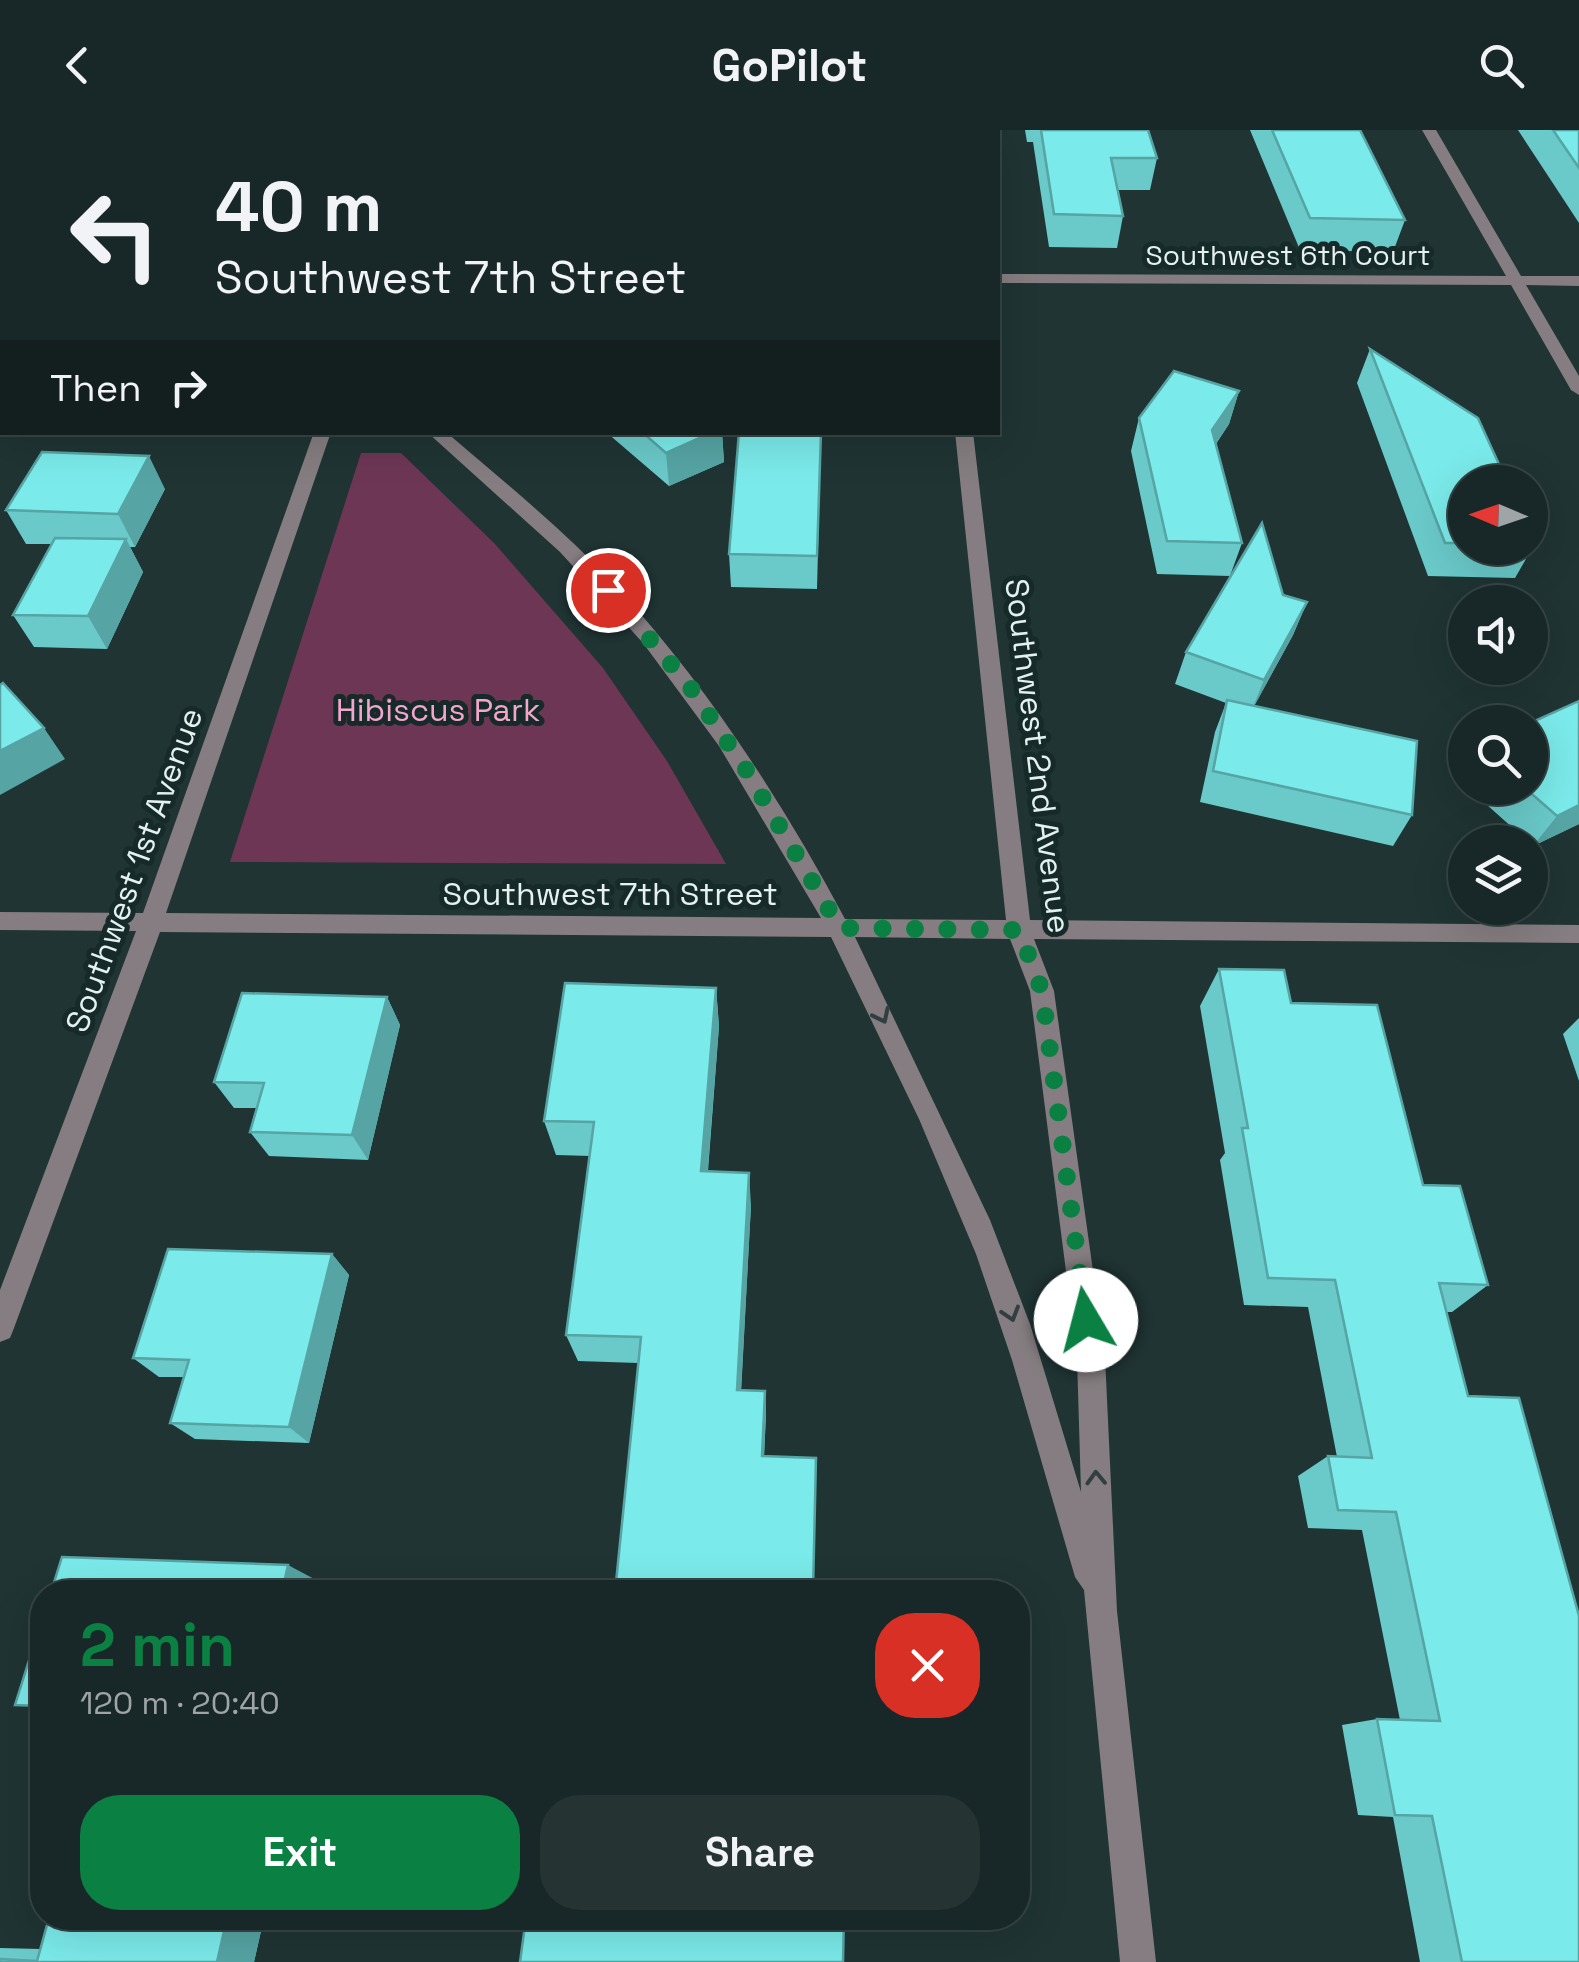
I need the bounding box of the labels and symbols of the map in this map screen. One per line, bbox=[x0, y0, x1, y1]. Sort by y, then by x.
street label: Southwest 6th Court bbox=[1146, 237, 1430, 273]
north arrow bbox=[1448, 465, 1548, 565]
pin bbox=[566, 548, 651, 633]
street label: Southwest 2nd Avenue bbox=[996, 576, 1080, 936]
park label: Hibiscus Park bbox=[336, 690, 540, 730]
street label: Southwest 1st Avenue bbox=[57, 702, 211, 1038]
street label: Southwest 7th Street bbox=[442, 874, 778, 914]
one-way arrow bbox=[870, 1005, 890, 1023]
position arrow bbox=[1034, 1268, 1138, 1372]
one-way arrow bbox=[999, 1305, 1019, 1322]
one-way arrow bbox=[1085, 1470, 1106, 1486]

